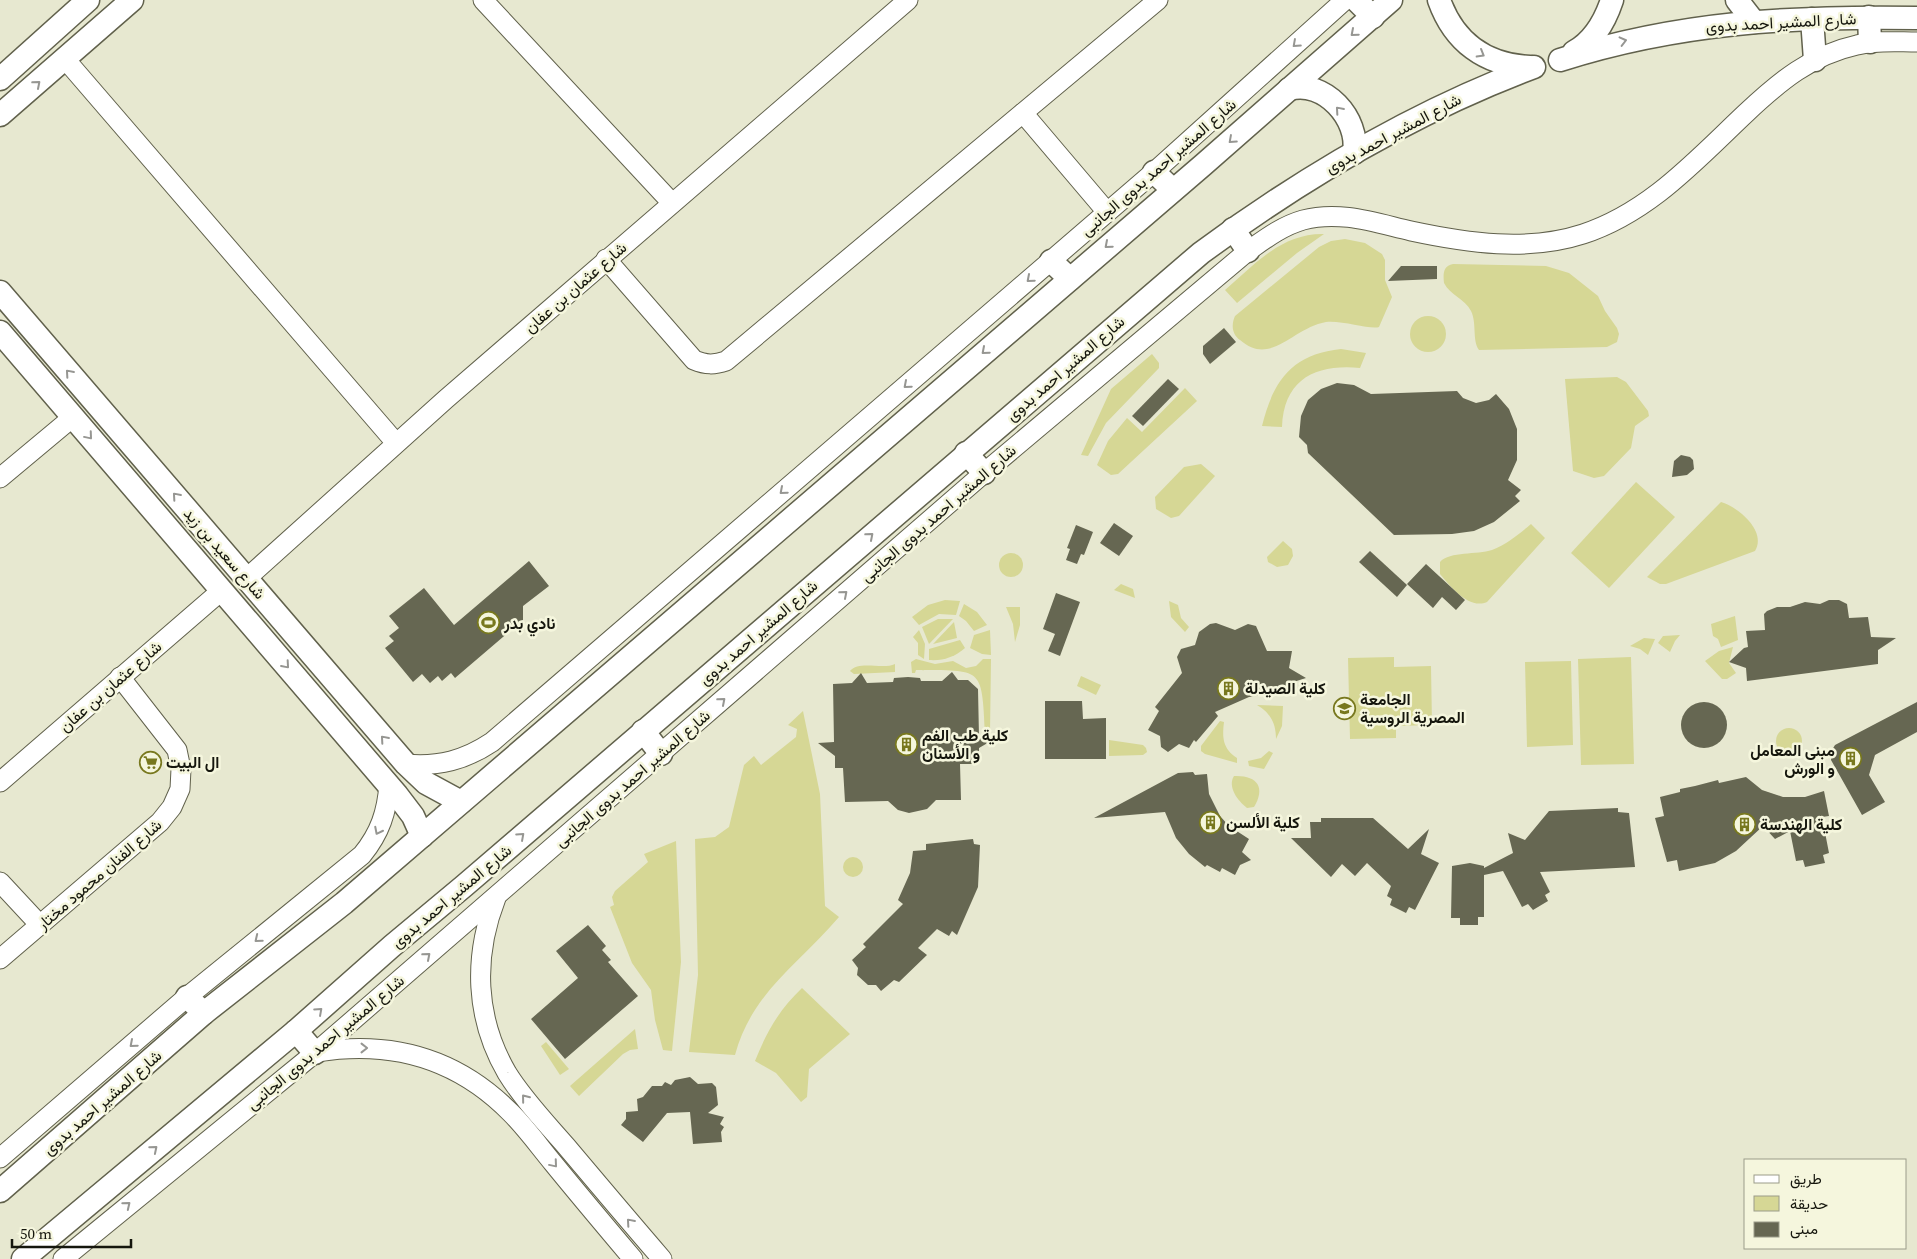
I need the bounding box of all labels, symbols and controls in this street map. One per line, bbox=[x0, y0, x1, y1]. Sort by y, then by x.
street label: شارع المشير احمد بدوى bbox=[1705, 7, 1857, 38]
one-way arrow bbox=[1351, 27, 1360, 36]
one-way arrow bbox=[1619, 37, 1627, 47]
one-way arrow bbox=[1292, 38, 1301, 47]
one-way arrow bbox=[1475, 48, 1484, 58]
one-way arrow bbox=[31, 81, 40, 89]
street label: شارع المشير احمد بدوى bbox=[1321, 88, 1465, 179]
street label: شارع المشير احمد بدوى الجانبى bbox=[1075, 93, 1241, 242]
one-way arrow bbox=[1336, 106, 1345, 115]
one-way arrow bbox=[1229, 134, 1238, 143]
street label: شارع عثمان بن عفان bbox=[519, 236, 632, 338]
one-way arrow bbox=[1105, 239, 1114, 248]
one-way arrow bbox=[1026, 274, 1035, 283]
street label: شارع المشير احمد بدوى bbox=[1001, 310, 1130, 426]
one-way arrow bbox=[982, 345, 991, 354]
one-way arrow bbox=[66, 369, 75, 378]
one-way arrow bbox=[903, 379, 912, 388]
one-way arrow bbox=[83, 430, 91, 439]
street label: شارع المشير احمد بدوى الجانبى bbox=[855, 439, 1021, 588]
one-way arrow bbox=[780, 485, 789, 494]
one-way arrow bbox=[172, 492, 181, 501]
street label: شارع سعيد بن زيد bbox=[178, 503, 271, 604]
one-way arrow bbox=[864, 533, 873, 542]
street label: شارع المشير احمد بدوى bbox=[694, 574, 823, 690]
one-way arrow bbox=[839, 591, 848, 600]
sports icon: نادي بدر bbox=[476, 611, 500, 635]
place label: نادي بدر bbox=[503, 612, 556, 637]
street label: شارع عثمان بن عفان bbox=[54, 635, 167, 737]
one-way arrow bbox=[280, 660, 289, 669]
building icon: كلية الصيدلة bbox=[1217, 676, 1241, 700]
place label: كلية الصيدلة bbox=[1245, 677, 1326, 699]
place label: الجامعة المصرية الروسية bbox=[1360, 688, 1465, 728]
school or university icon: الجامعة المصرية الروسية bbox=[1332, 696, 1356, 720]
one-way arrow bbox=[716, 698, 725, 707]
street label: شارع المشير احمد بدوى الجانبى bbox=[549, 704, 715, 853]
place label: كلية طب الفم و الأسنان bbox=[922, 724, 1008, 764]
building icon: كلية طب الفم و الأسنان bbox=[894, 732, 918, 756]
one-way arrow bbox=[381, 735, 390, 744]
place label: مبنى المعامل و الورش bbox=[1750, 739, 1835, 779]
building icon: مبنى المعامل و الورش bbox=[1839, 747, 1863, 771]
supermarket icon: ال البيت bbox=[138, 750, 162, 774]
place label: ال البيت bbox=[166, 751, 220, 773]
building icon: كلية الألسن bbox=[1198, 810, 1222, 834]
place label: كلية الألسن bbox=[1226, 811, 1300, 833]
building icon: كلية الهندسة bbox=[1732, 812, 1756, 836]
place label: كلية الهندسة bbox=[1760, 813, 1842, 835]
street label: شارع الفنان محمود مختار bbox=[31, 814, 167, 936]
one-way arrow bbox=[374, 826, 384, 835]
one-way arrow bbox=[516, 833, 525, 842]
street label: شارع المشير احمد بدوى bbox=[386, 839, 516, 954]
one-way arrow bbox=[255, 934, 264, 942]
one-way arrow bbox=[421, 953, 430, 962]
street label: شارع المشير احمد بدوى الجانبى bbox=[241, 969, 409, 1115]
one-way arrow bbox=[313, 1007, 322, 1016]
one-way arrow bbox=[130, 1038, 139, 1047]
one-way arrow bbox=[360, 1043, 368, 1053]
street label: شارع المشير احمد بدوى bbox=[38, 1044, 167, 1160]
one-way arrow bbox=[522, 1094, 531, 1103]
one-way arrow bbox=[149, 1146, 158, 1155]
one-way arrow bbox=[548, 1158, 556, 1167]
legend bbox=[1744, 1159, 1907, 1249]
text: طريق bbox=[1790, 1168, 1822, 1189]
text: حديقة bbox=[1790, 1193, 1828, 1214]
one-way arrow bbox=[121, 1203, 130, 1211]
scale bar bbox=[12, 1216, 131, 1248]
text: مبنى bbox=[1790, 1218, 1818, 1239]
one-way arrow bbox=[627, 1219, 636, 1228]
text: 50 m bbox=[20, 1223, 52, 1244]

